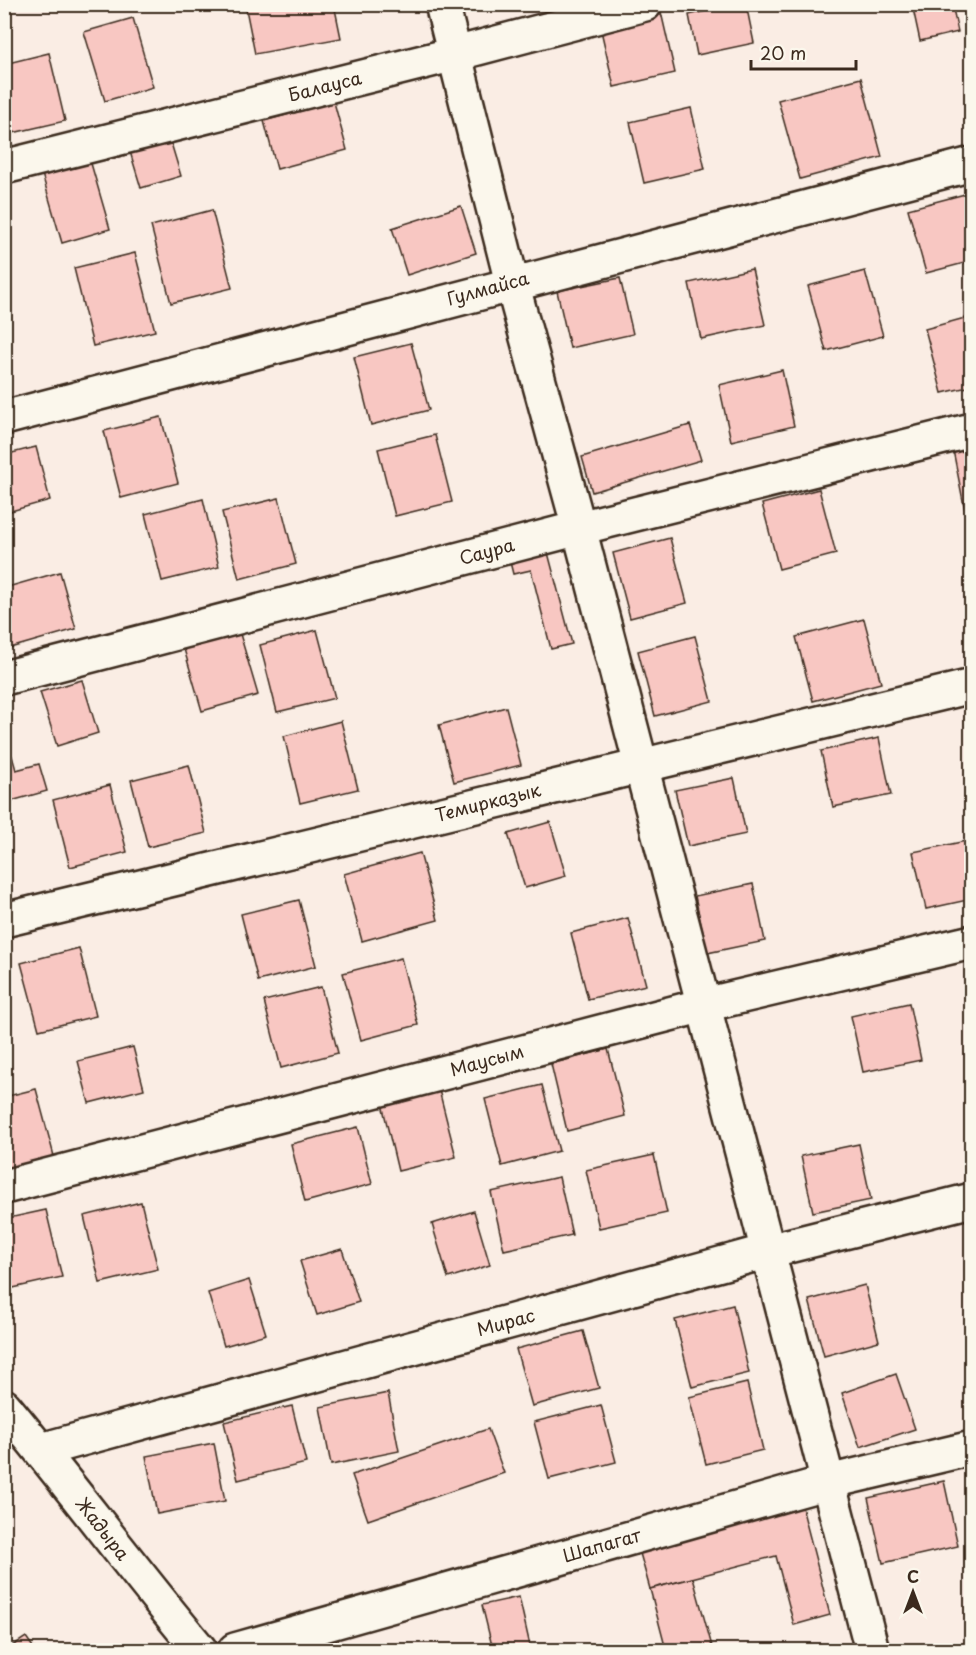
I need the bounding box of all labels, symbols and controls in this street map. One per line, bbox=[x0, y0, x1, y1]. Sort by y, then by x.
scale bar bbox=[751, 33, 856, 71]
text: 20 m bbox=[760, 39, 806, 66]
street label: Балауса bbox=[285, 63, 365, 108]
street label: Гулмайса bbox=[443, 263, 533, 311]
street label: Саура bbox=[456, 530, 518, 571]
street label: Темирказык bbox=[432, 775, 544, 828]
street label: Маусым bbox=[447, 1037, 526, 1082]
street label: Мирас bbox=[474, 1301, 538, 1342]
street label: Жадыра bbox=[70, 1491, 137, 1566]
street label: Шапагат bbox=[559, 1520, 645, 1569]
north arrow bbox=[883, 1562, 943, 1622]
text: С bbox=[907, 1564, 919, 1588]

